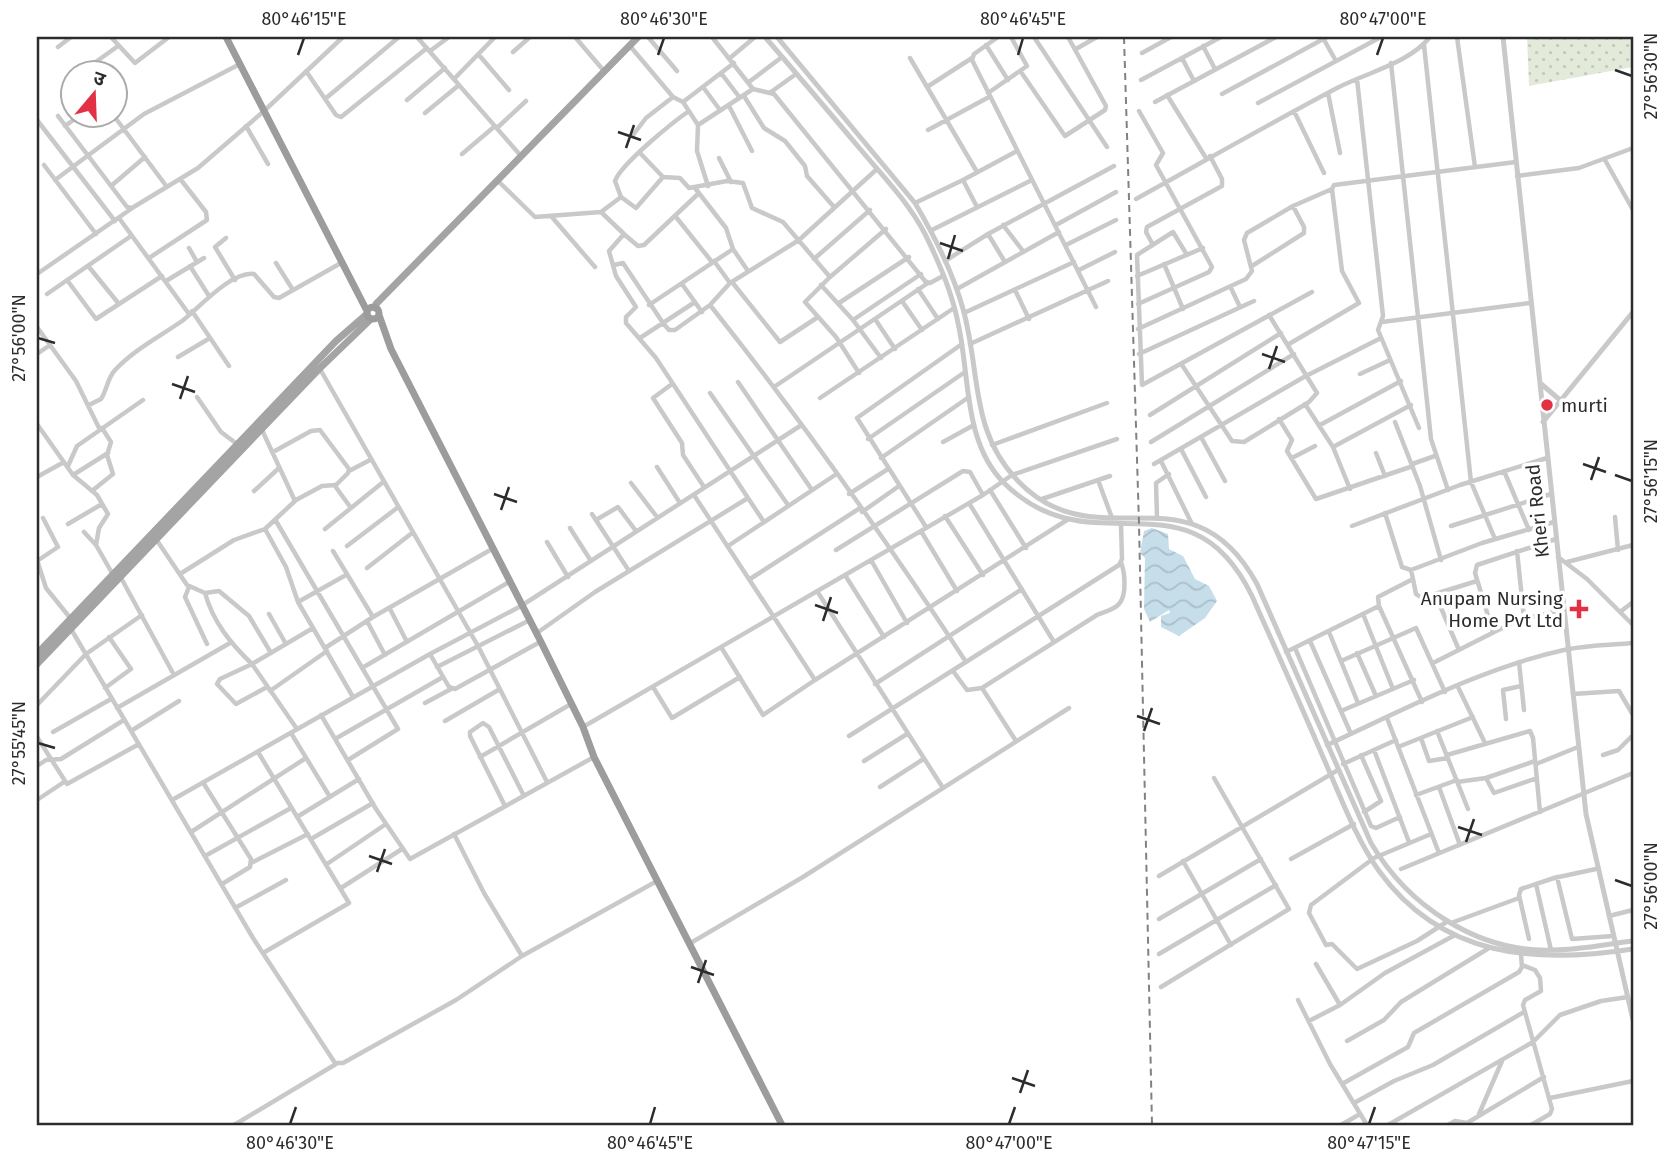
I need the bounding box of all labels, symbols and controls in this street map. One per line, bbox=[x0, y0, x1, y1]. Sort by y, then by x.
text: 80°46'15"E bbox=[261, 8, 347, 30]
text: 80°46'30"E bbox=[620, 8, 708, 30]
text: 80°46'45"E bbox=[980, 8, 1066, 30]
text: 80°47'00"E bbox=[1339, 8, 1427, 30]
text: 27°56'30"N bbox=[1640, 33, 1662, 119]
north arrow bbox=[60, 60, 130, 130]
text: उ bbox=[90, 66, 109, 91]
text: 27°56'00"N bbox=[8, 294, 30, 382]
place label: murti bbox=[1561, 394, 1608, 417]
marker: murti bbox=[1539, 397, 1555, 413]
text: 27°56'15"N bbox=[1640, 439, 1662, 523]
street label: Kheri Road bbox=[1521, 463, 1554, 559]
place label: Anupam Nursing Home Pvt Ltd bbox=[1421, 587, 1563, 632]
marker: Anupam Nursing Home Pvt Ltd bbox=[1569, 599, 1589, 619]
text: 27°55'45"N bbox=[8, 701, 30, 785]
text: 27°56'00"N bbox=[1640, 842, 1662, 930]
text: 80°46'30"E bbox=[246, 1132, 334, 1154]
text: 80°46'45"E bbox=[607, 1132, 693, 1154]
text: 80°47'00"E bbox=[965, 1132, 1053, 1154]
text: 80°47'15"E bbox=[1327, 1132, 1411, 1154]

